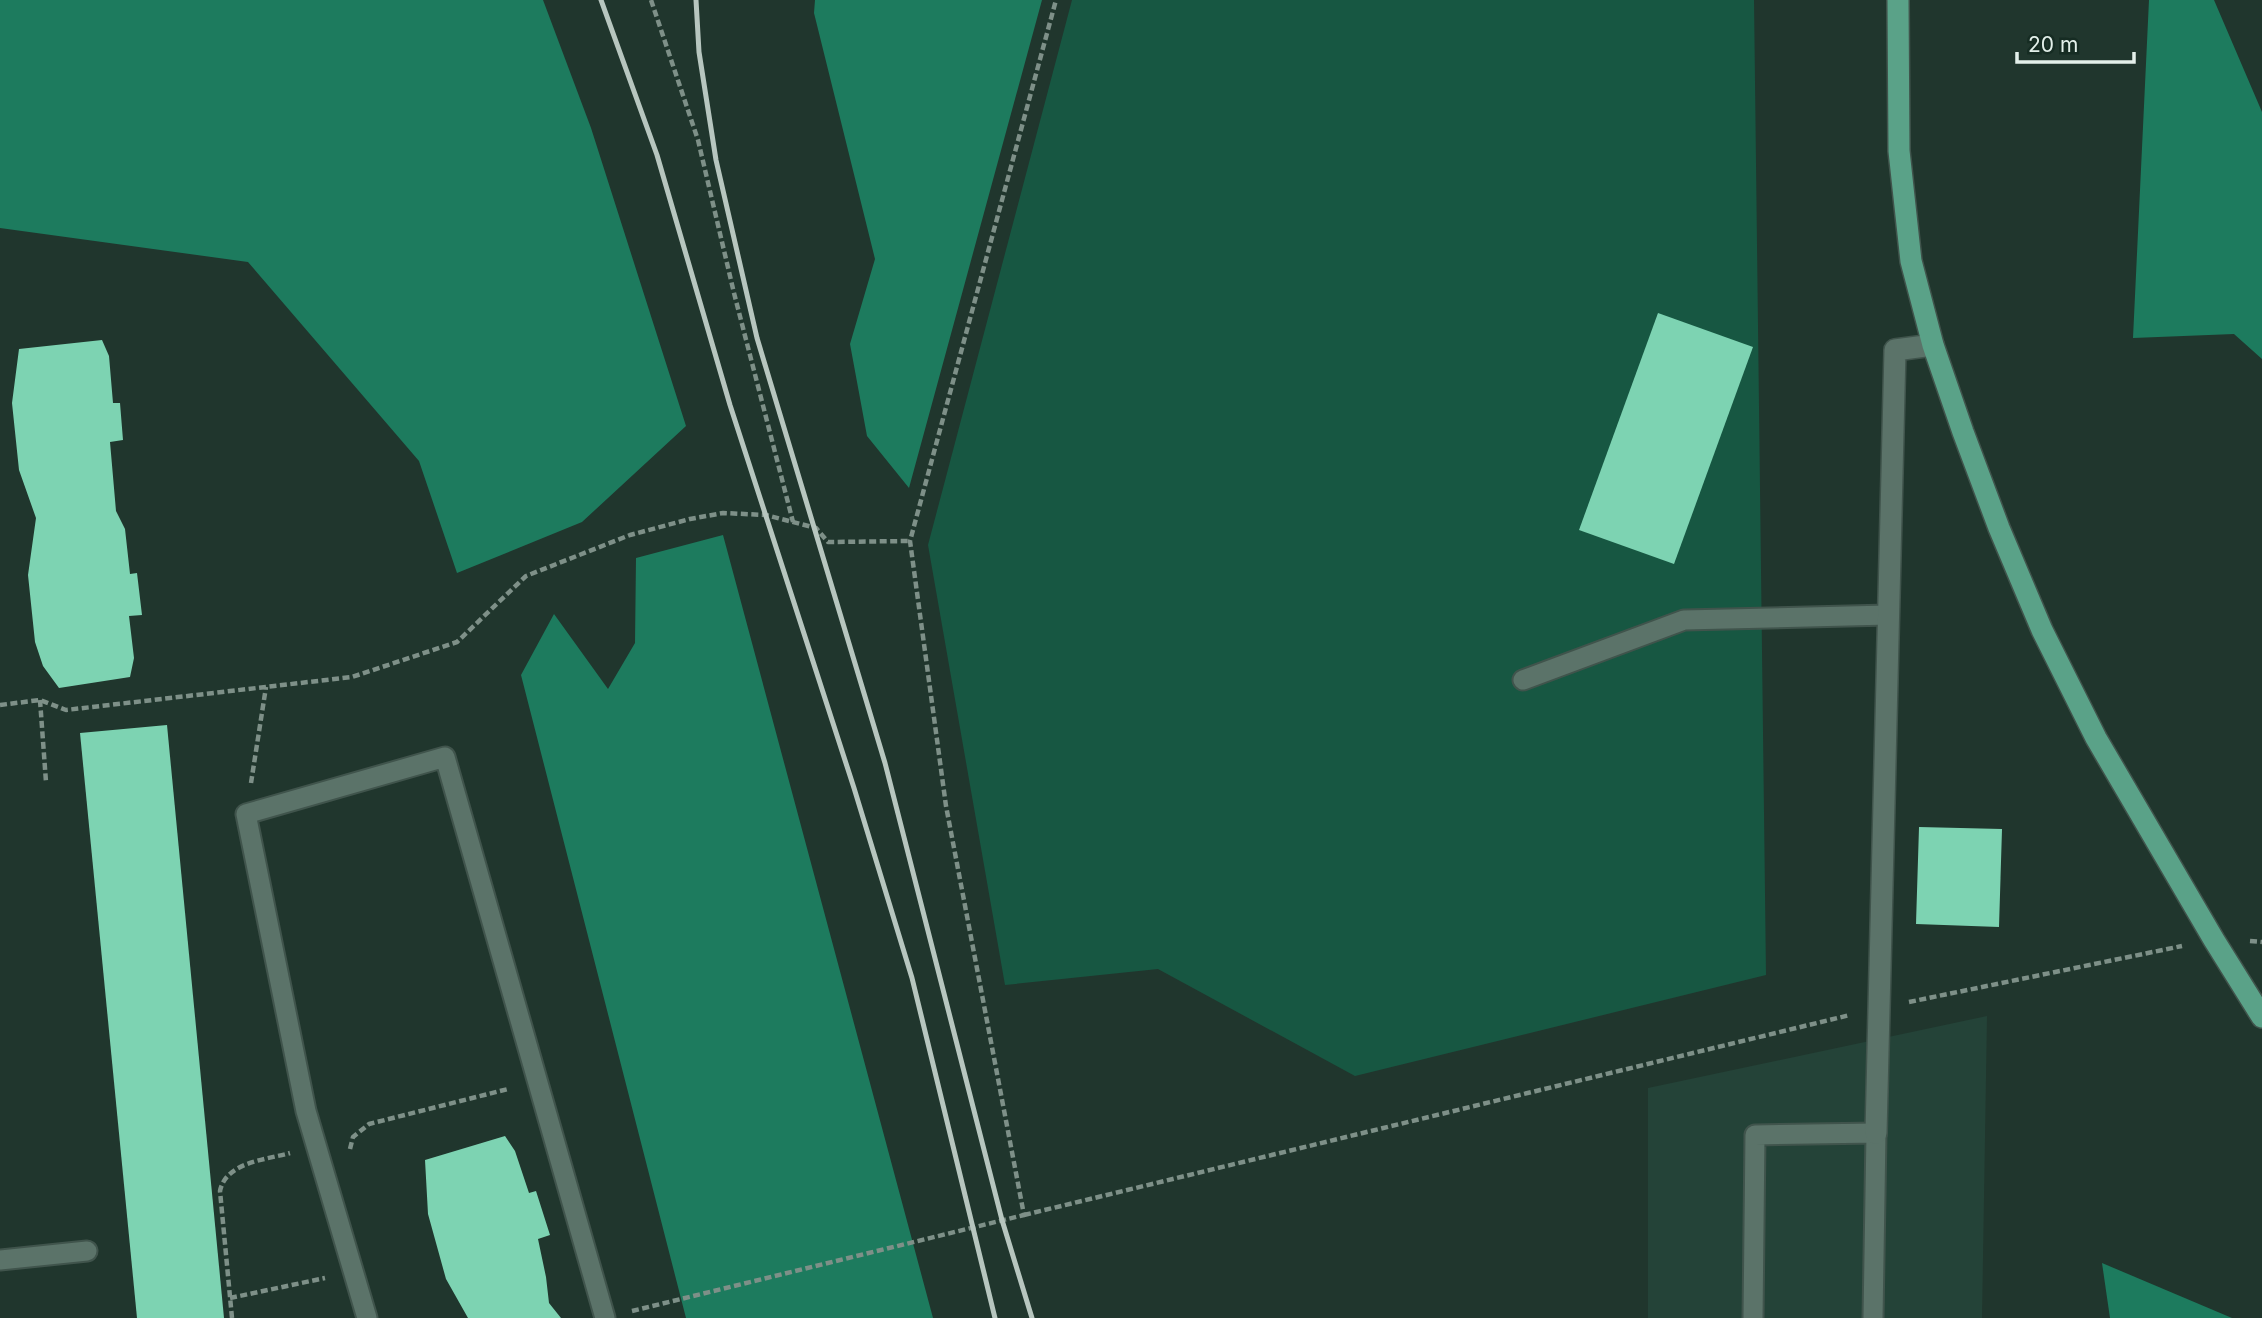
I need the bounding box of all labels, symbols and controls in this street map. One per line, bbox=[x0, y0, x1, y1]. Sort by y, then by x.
scale bar bbox=[2017, 21, 2134, 65]
text: 20 m bbox=[2028, 32, 2078, 57]

